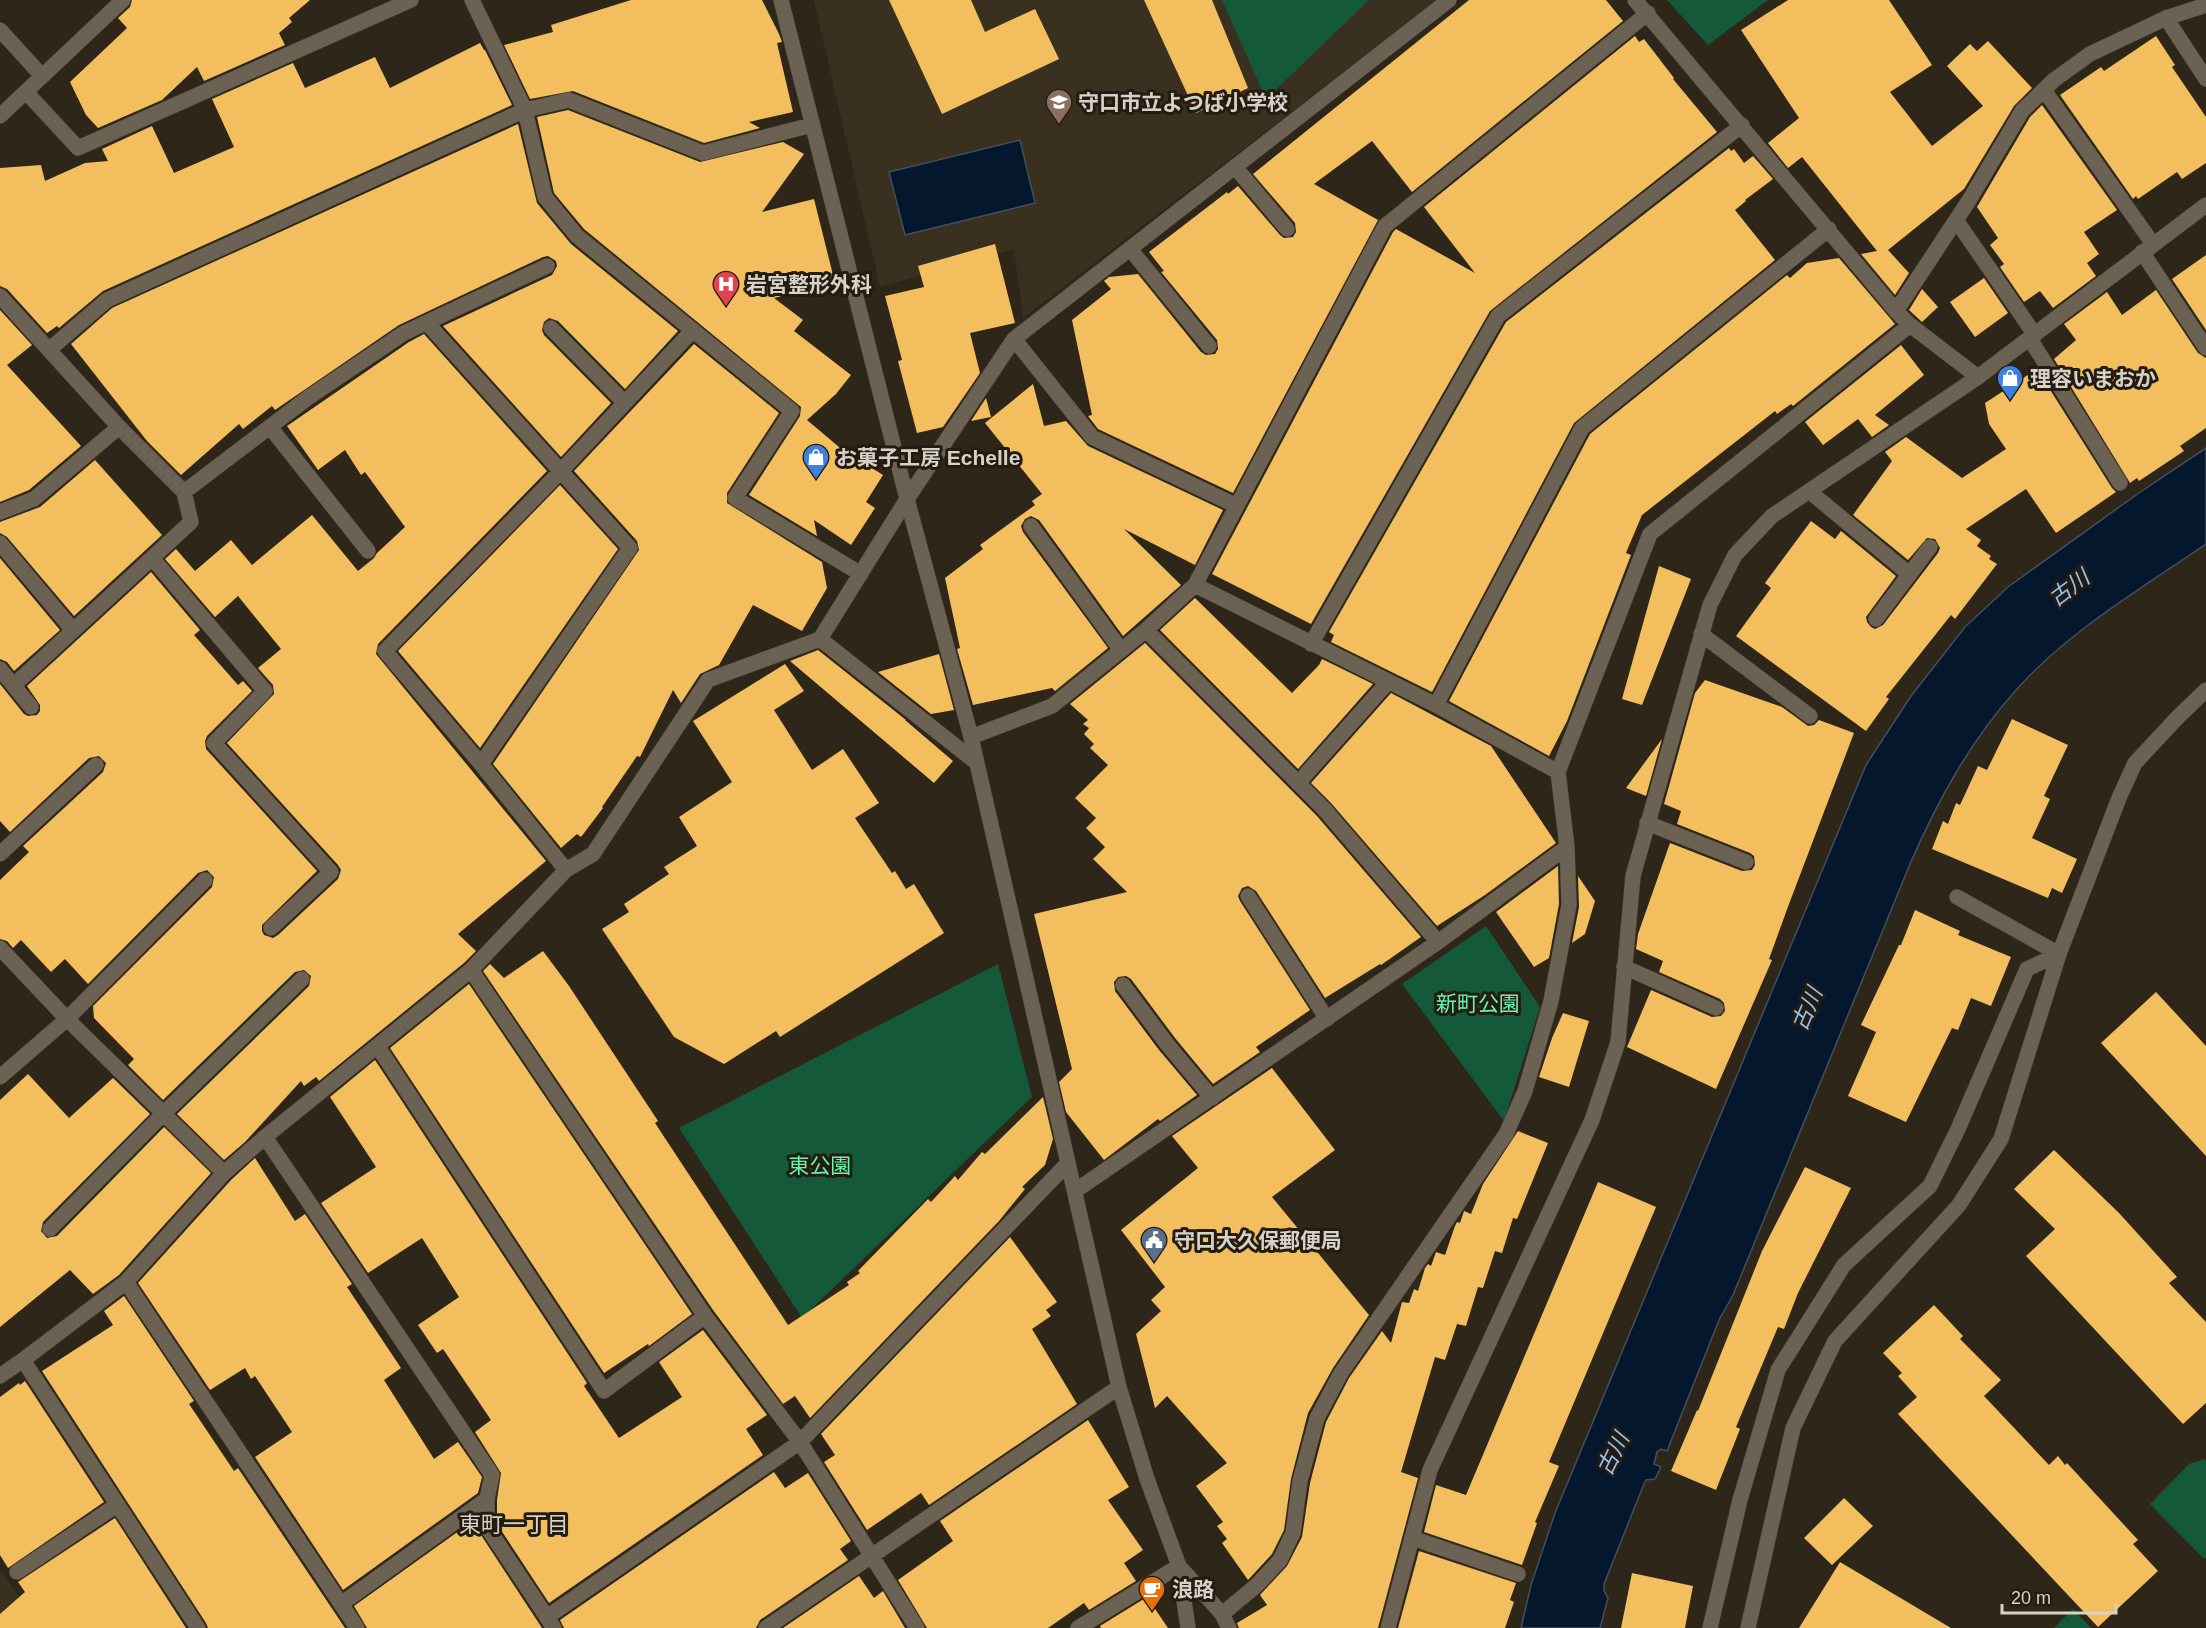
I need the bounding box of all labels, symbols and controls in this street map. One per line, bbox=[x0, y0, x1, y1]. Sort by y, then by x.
school or university icon: 守口市立よつば小学校 bbox=[1044, 87, 1074, 125]
place label: 守口市立よつば小学校 bbox=[1078, 91, 1288, 114]
hospital icon: 岩宮整形外科 bbox=[711, 269, 741, 307]
place label: 岩宮整形外科 bbox=[746, 273, 872, 296]
shop icon: 理容いまおか bbox=[1995, 363, 2025, 401]
place label: 理容いまおか bbox=[2030, 367, 2156, 390]
shop icon: お菓子工房 Echelle bbox=[801, 442, 831, 480]
place label: お菓子工房 Echelle bbox=[836, 446, 1020, 469]
water label: 古川 bbox=[2044, 564, 2096, 611]
water label: 古川 bbox=[1787, 982, 1828, 1034]
park label: 新町公園 bbox=[1436, 992, 1520, 1015]
park label: 東公園 bbox=[789, 1154, 852, 1177]
public building icon: 守口大久保郵便局 bbox=[1139, 1225, 1169, 1263]
place label: 守口大久保郵便局 bbox=[1174, 1229, 1342, 1252]
water label: 古川 bbox=[1592, 1427, 1635, 1479]
district label: 東町一丁目 bbox=[459, 1512, 569, 1537]
cafe icon: 浪路 bbox=[1137, 1574, 1167, 1612]
scale bar bbox=[2002, 1577, 2116, 1615]
place label: 浪路 bbox=[1172, 1578, 1214, 1601]
text: 20 m bbox=[2011, 1588, 2051, 1608]

